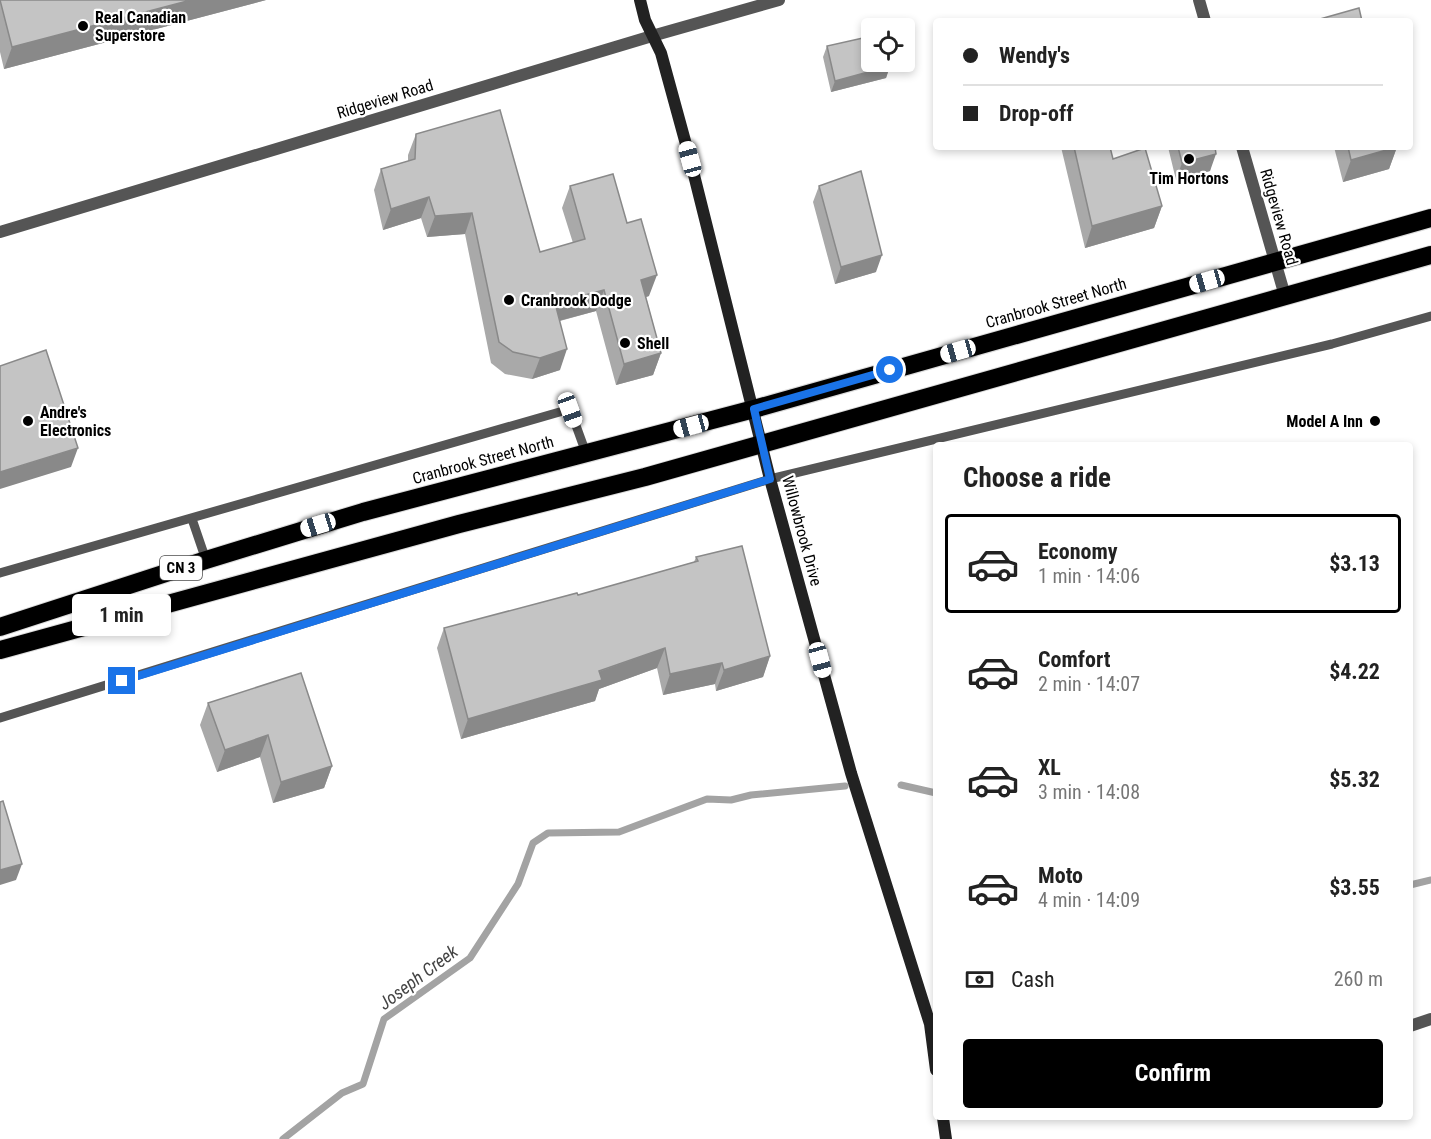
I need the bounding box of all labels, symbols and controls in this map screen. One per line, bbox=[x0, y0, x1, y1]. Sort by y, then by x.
place label: Real Canadian Superstore bbox=[95, 8, 186, 45]
map controls bbox=[861, 18, 915, 72]
button: locate bbox=[861, 18, 915, 72]
marker: Real Canadian Superstore bbox=[76, 19, 90, 33]
text: Wendy's bbox=[999, 43, 1070, 68]
street label: Ridgeview Road bbox=[335, 75, 435, 123]
text: Drop-off bbox=[999, 101, 1073, 126]
car bbox=[677, 139, 703, 179]
marker: Tim Hortons bbox=[1182, 152, 1196, 166]
street label: Ridgeview Road bbox=[1256, 167, 1302, 267]
place label: Tim Hortons bbox=[1149, 169, 1229, 188]
car bbox=[1187, 267, 1227, 295]
street label: Cranbrook Street North bbox=[983, 274, 1129, 332]
place label: Cranbrook Dodge bbox=[521, 291, 632, 310]
marker: Cranbrook Dodge bbox=[502, 293, 516, 307]
place label: Shell bbox=[637, 334, 669, 353]
marker: Shell bbox=[618, 336, 632, 350]
car bbox=[938, 337, 978, 365]
route start bbox=[876, 356, 903, 383]
car bbox=[555, 390, 585, 430]
place label: Andre's Electronics bbox=[40, 403, 111, 440]
place label: Model A Inn bbox=[1286, 412, 1363, 431]
car bbox=[671, 413, 711, 439]
marker: Andre's Electronics bbox=[21, 414, 35, 428]
marker: Model A Inn bbox=[1368, 414, 1382, 428]
street label: Cranbrook Street North bbox=[410, 432, 556, 488]
text: Choose a ride bbox=[963, 462, 1111, 494]
street label: Willowbrook Drive bbox=[778, 474, 826, 588]
car bbox=[298, 511, 338, 539]
icon: car bbox=[966, 537, 1020, 591]
text: Economy bbox=[1038, 539, 1118, 564]
text: $3.13 bbox=[1329, 551, 1380, 576]
road number: CN 3 bbox=[160, 556, 202, 580]
text: 1 min · 14:06 bbox=[1038, 564, 1140, 588]
callout: 1 min bbox=[72, 594, 172, 636]
text: 1 min bbox=[99, 603, 144, 627]
car bbox=[807, 640, 833, 680]
icon: car bbox=[966, 645, 1020, 699]
text: Comfort bbox=[1038, 647, 1111, 672]
text: $4.22 bbox=[1329, 659, 1380, 684]
route end bbox=[108, 667, 135, 694]
text: 2 min · 14:07 bbox=[1038, 672, 1140, 696]
icon: car bbox=[966, 753, 1020, 807]
text: XL bbox=[1038, 755, 1061, 780]
text: $5.32 bbox=[1329, 767, 1380, 792]
text: 3 min · 14:08 bbox=[1038, 780, 1140, 804]
icon: car bbox=[966, 861, 1020, 915]
text: Moto bbox=[1038, 863, 1083, 888]
text: $3.55 bbox=[1329, 875, 1380, 900]
text: 4 min · 14:09 bbox=[1038, 888, 1140, 912]
water label: Joseph Creek bbox=[374, 940, 463, 1014]
icon: cash bbox=[963, 963, 996, 996]
text: Cash bbox=[1011, 967, 1055, 992]
text: 260 m bbox=[1334, 967, 1383, 991]
button: Confirm bbox=[963, 1039, 1383, 1108]

